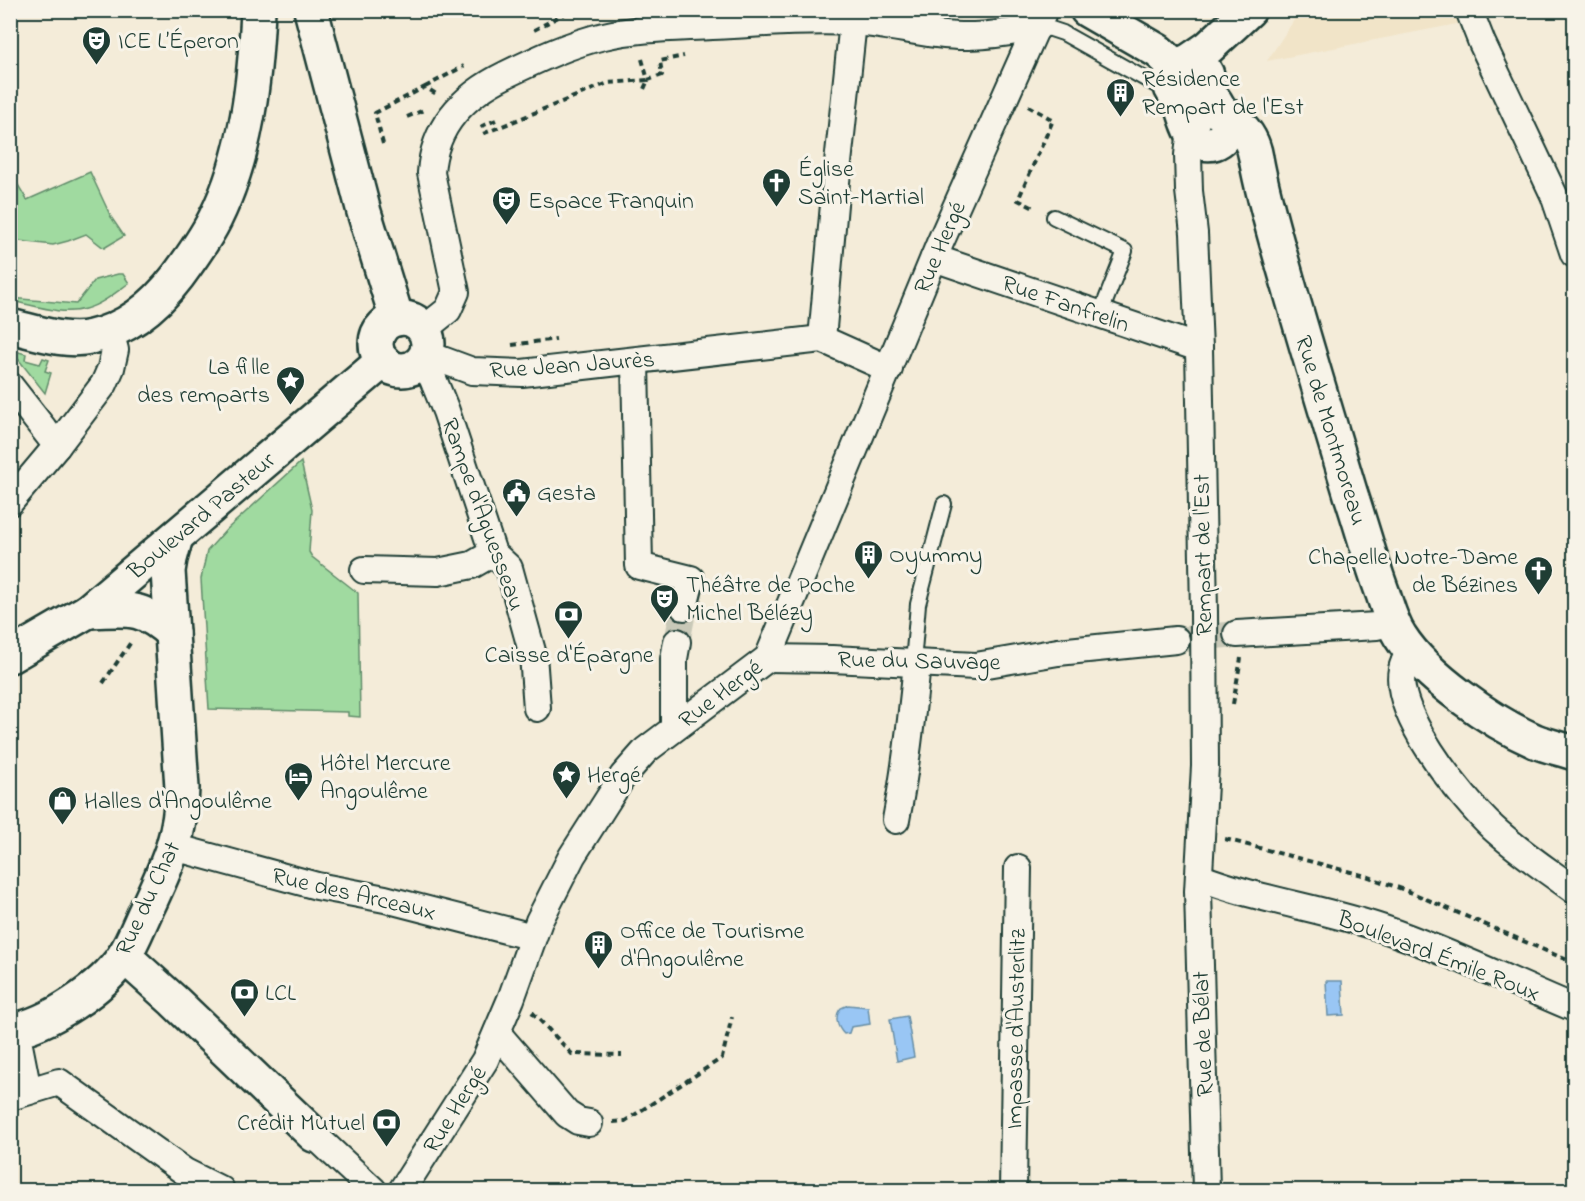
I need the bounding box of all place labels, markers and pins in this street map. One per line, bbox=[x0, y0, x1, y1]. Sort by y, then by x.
theatre icon: ICE L’Éperon bbox=[81, 24, 113, 66]
place label: ICE L’Éperon bbox=[118, 25, 239, 60]
place label: Résidence Rempart de l'Est bbox=[1142, 63, 1304, 126]
building icon: Résidence Rempart de l'Est bbox=[1105, 76, 1137, 118]
place label: Église Saint-Martial bbox=[798, 153, 924, 216]
church icon: Église Saint-Martial bbox=[761, 166, 793, 208]
theatre icon: Espace Franquin bbox=[491, 184, 523, 226]
place label: Espace Franquin bbox=[528, 185, 694, 220]
place label: La fille des remparts bbox=[137, 351, 270, 414]
place icon: La fille des remparts bbox=[275, 364, 307, 406]
public building icon: Gesta bbox=[500, 476, 532, 518]
place label: Gesta bbox=[537, 477, 596, 512]
building icon: Oyummy bbox=[852, 538, 884, 580]
place label: Oyummy bbox=[889, 539, 982, 575]
place label: Chapelle Notre-Dame de Bézines bbox=[1308, 541, 1518, 604]
church icon: Chapelle Notre-Dame de Bézines bbox=[1523, 554, 1555, 596]
place label: Théâtre de Poche Michel Bélézy bbox=[686, 569, 855, 633]
theatre icon: Théâtre de Poche Michel Bélézy bbox=[649, 582, 681, 624]
bank icon: Caisse d'Épargne bbox=[553, 598, 585, 640]
place label: Caisse d'Épargne bbox=[484, 639, 654, 674]
place label: Hôtel Mercure Angoulême bbox=[320, 747, 451, 810]
place icon: Hergé bbox=[550, 758, 582, 800]
place label: Hergé bbox=[587, 759, 641, 794]
hotel icon: Hôtel Mercure Angoulême bbox=[283, 760, 315, 802]
shop icon: Halles d'Angoulême bbox=[47, 784, 79, 826]
place label: Halles d'Angoulême bbox=[84, 785, 272, 820]
place label: Office de Tourisme d'Angoulême bbox=[620, 915, 804, 978]
building icon: Office de Tourisme d'Angoulême bbox=[583, 928, 615, 970]
bank icon: LCL bbox=[228, 976, 260, 1018]
place label: LCL bbox=[265, 977, 296, 1012]
bank icon: Crédit Mutuel bbox=[370, 1106, 402, 1148]
place label: Crédit Mutuel bbox=[237, 1107, 365, 1142]

